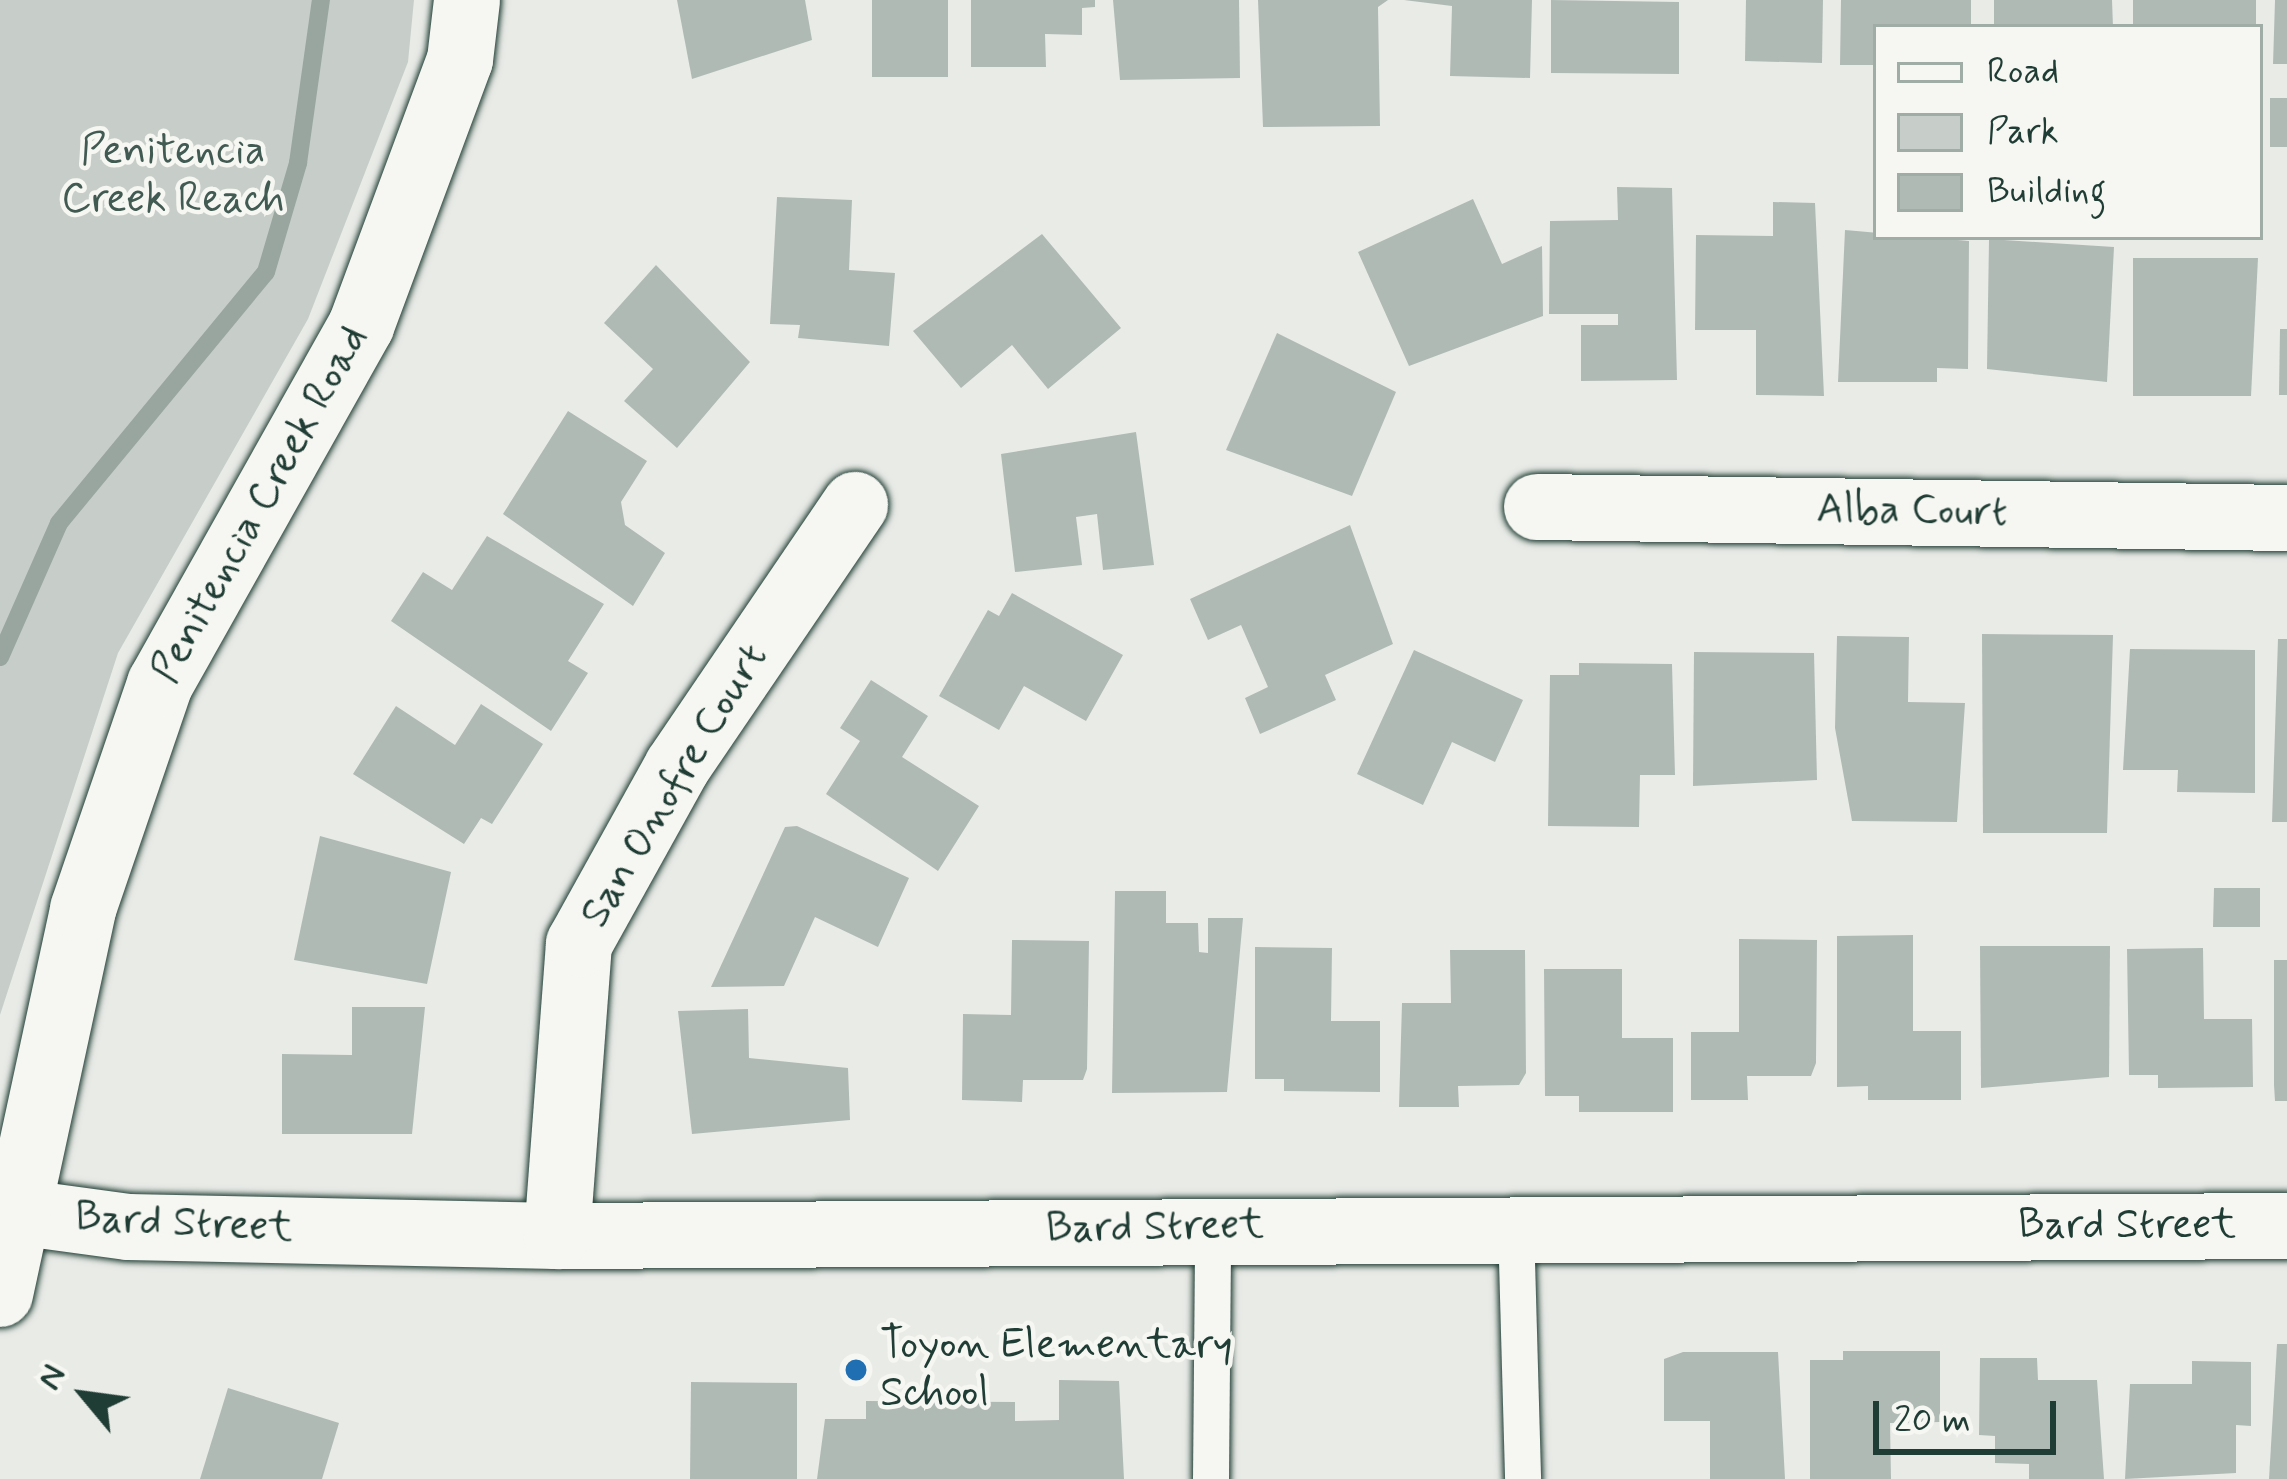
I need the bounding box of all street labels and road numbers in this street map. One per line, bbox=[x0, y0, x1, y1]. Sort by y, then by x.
street label: Penitencia Creek Road bbox=[143, 319, 379, 691]
street label: Alba Court bbox=[1814, 485, 2010, 539]
street label: San Onofre Court bbox=[573, 638, 777, 934]
street label: Bard Street bbox=[74, 1193, 294, 1255]
street label: Bard Street bbox=[1045, 1201, 1265, 1255]
street label: Bard Street bbox=[2018, 1201, 2236, 1251]

